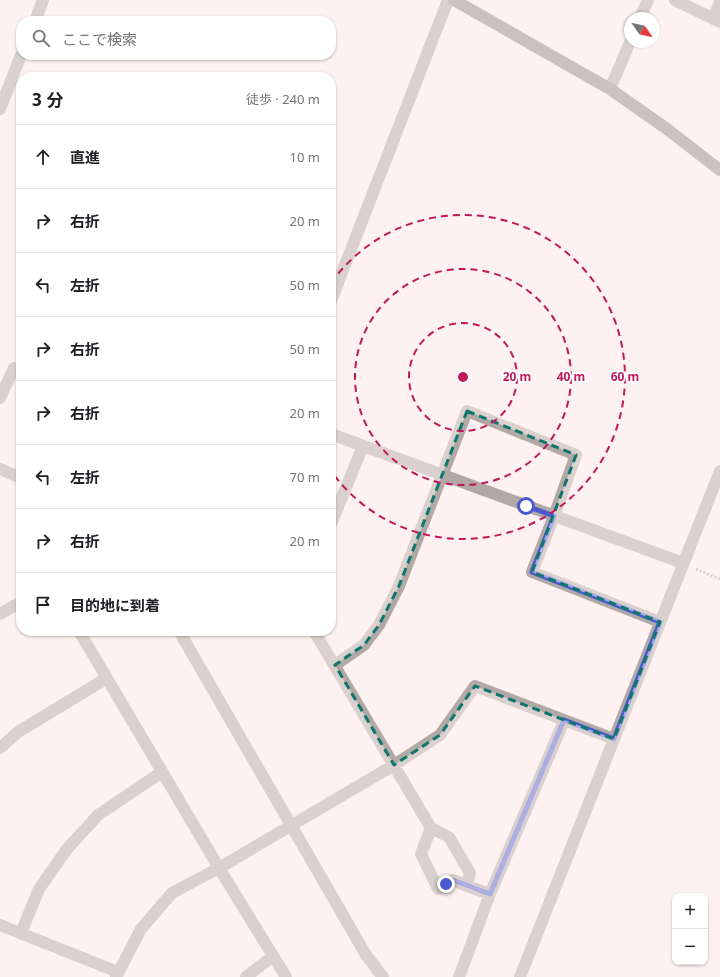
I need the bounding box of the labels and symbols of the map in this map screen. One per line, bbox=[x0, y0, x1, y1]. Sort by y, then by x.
north arrow bbox=[624, 12, 660, 48]
text: 20 m bbox=[503, 368, 531, 385]
text: 40 m bbox=[557, 368, 585, 385]
text: 60 m bbox=[611, 368, 639, 385]
centre of rings bbox=[456, 370, 470, 384]
route start bbox=[517, 497, 535, 515]
route end bbox=[437, 875, 455, 893]

